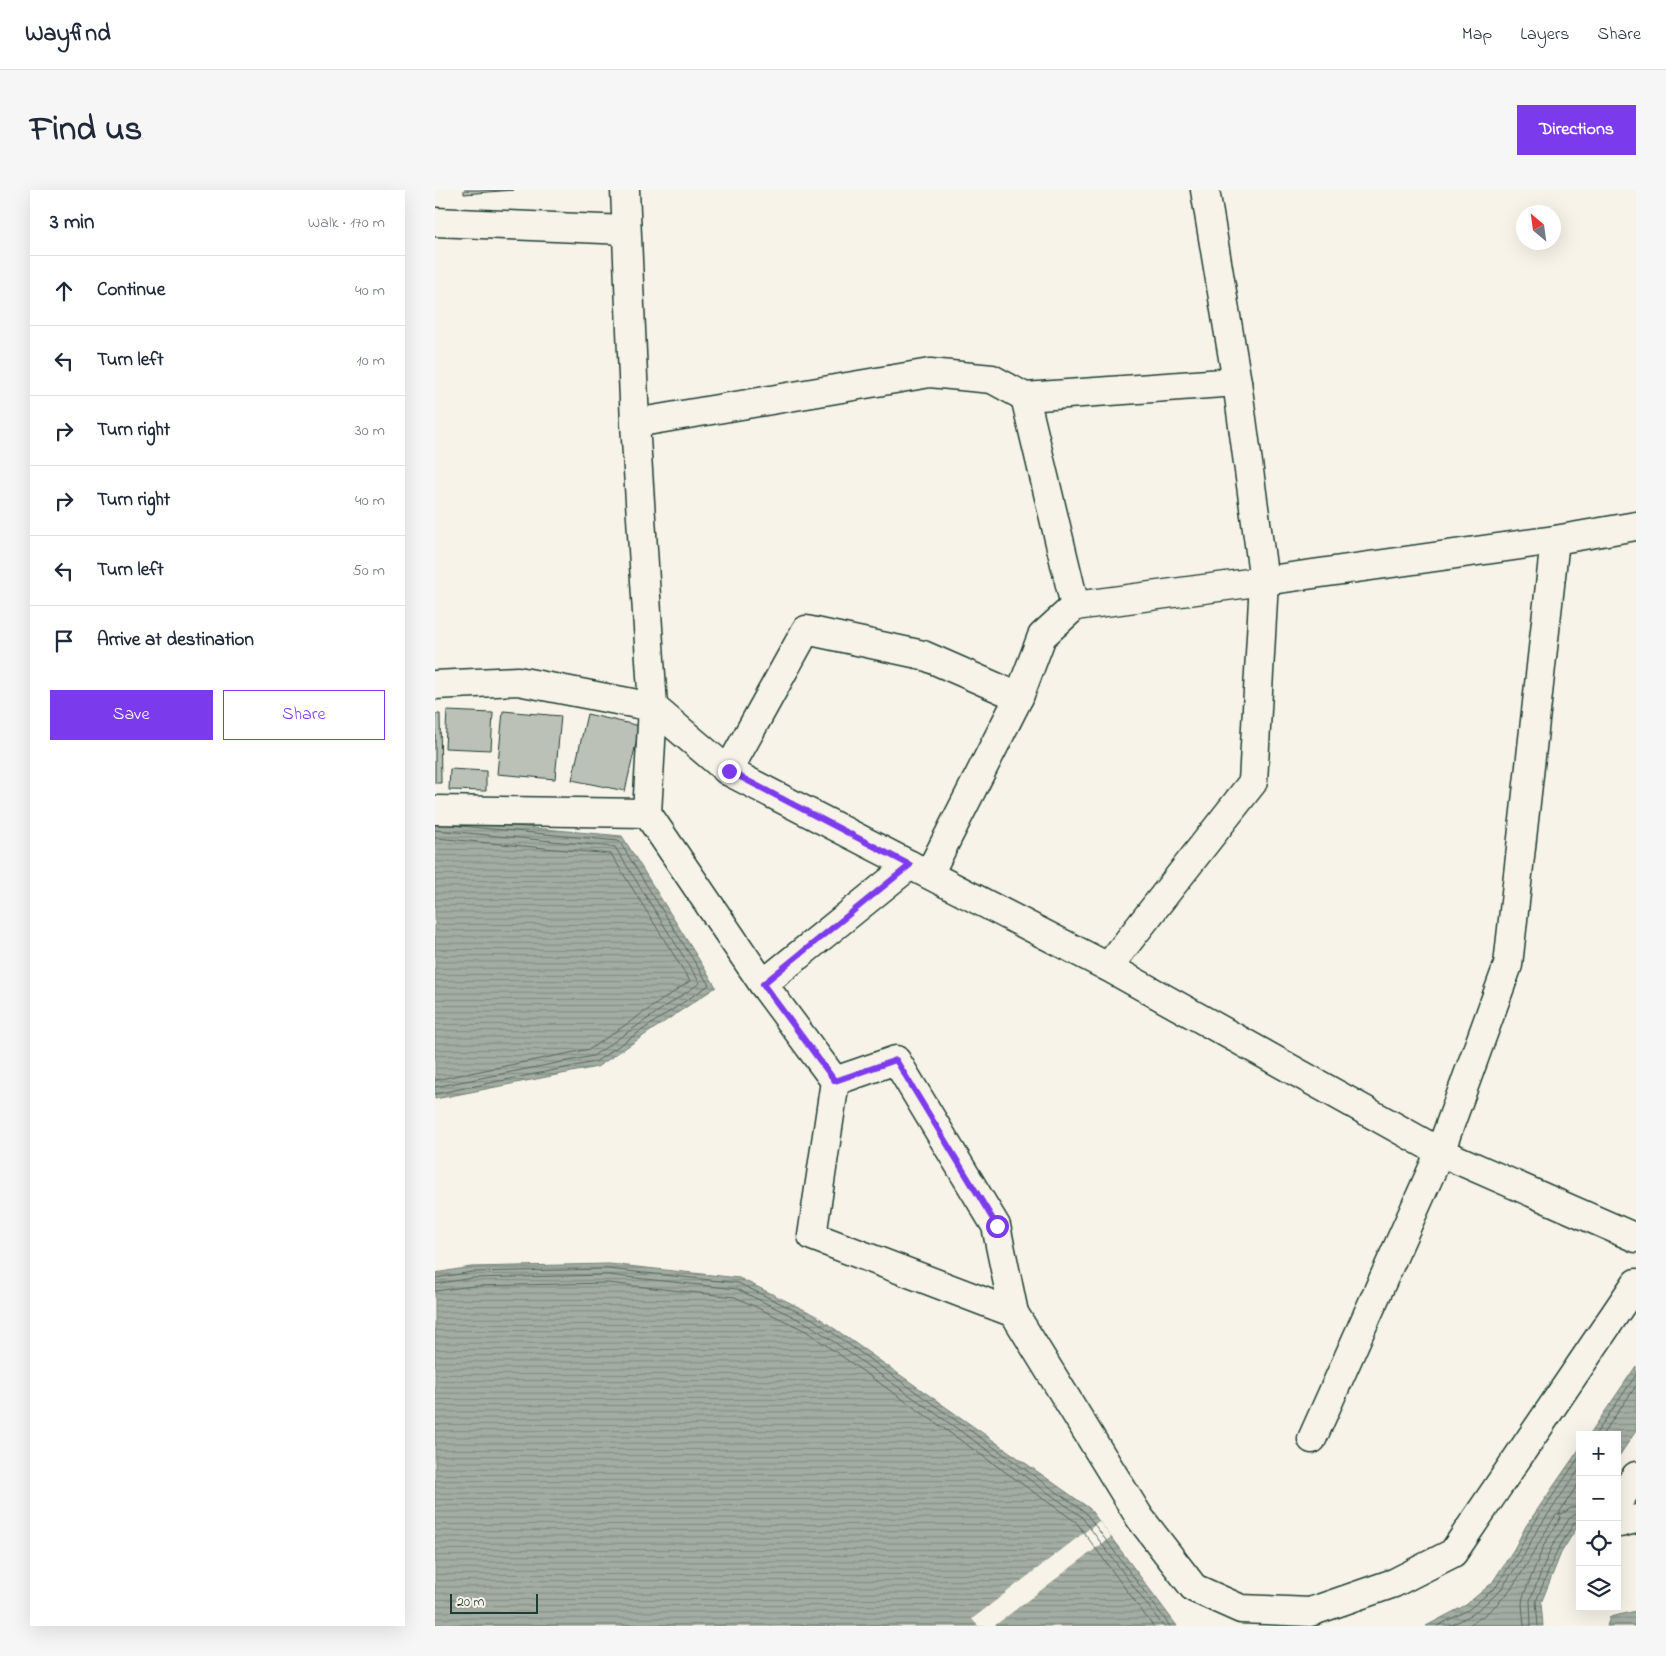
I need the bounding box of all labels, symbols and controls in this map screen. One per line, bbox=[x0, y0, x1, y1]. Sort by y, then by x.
text: Wayfind bbox=[25, 17, 111, 52]
text: Map bbox=[1462, 22, 1492, 48]
text: Layers bbox=[1520, 22, 1570, 48]
text: Share bbox=[1598, 22, 1641, 48]
text: Find us bbox=[30, 105, 142, 156]
button: Directions bbox=[1517, 105, 1636, 155]
north arrow bbox=[1516, 205, 1561, 250]
text: 3 min bbox=[50, 208, 94, 238]
text: Walk · 170 m bbox=[308, 211, 385, 235]
icon: ahead bbox=[50, 277, 78, 305]
text: Continue bbox=[97, 277, 165, 304]
text: 40 m bbox=[355, 279, 385, 303]
icon: left bbox=[50, 347, 78, 375]
text: Turn left bbox=[97, 347, 164, 374]
text: 10 m bbox=[357, 349, 385, 373]
icon: right bbox=[50, 417, 78, 445]
text: Turn right bbox=[97, 417, 170, 444]
text: 30 m bbox=[355, 419, 385, 443]
icon: right bbox=[50, 487, 78, 515]
text: Turn right bbox=[97, 487, 170, 514]
text: 40 m bbox=[355, 489, 385, 513]
icon: left bbox=[50, 557, 78, 585]
text: Turn left bbox=[97, 557, 164, 584]
text: 50 m bbox=[353, 559, 385, 583]
icon: arrive bbox=[50, 627, 78, 655]
text: Arrive at destination bbox=[97, 627, 254, 654]
button: Save bbox=[50, 690, 213, 740]
button: Share bbox=[223, 690, 385, 740]
route end bbox=[718, 760, 741, 783]
route start bbox=[986, 1215, 1009, 1238]
map controls bbox=[1576, 1431, 1621, 1611]
button: + bbox=[1576, 1431, 1621, 1476]
button: − bbox=[1576, 1476, 1621, 1521]
button: locate bbox=[1576, 1521, 1621, 1566]
button: layers bbox=[1576, 1566, 1621, 1611]
scale bar bbox=[450, 1591, 537, 1614]
text: 20 m bbox=[457, 1592, 484, 1613]

